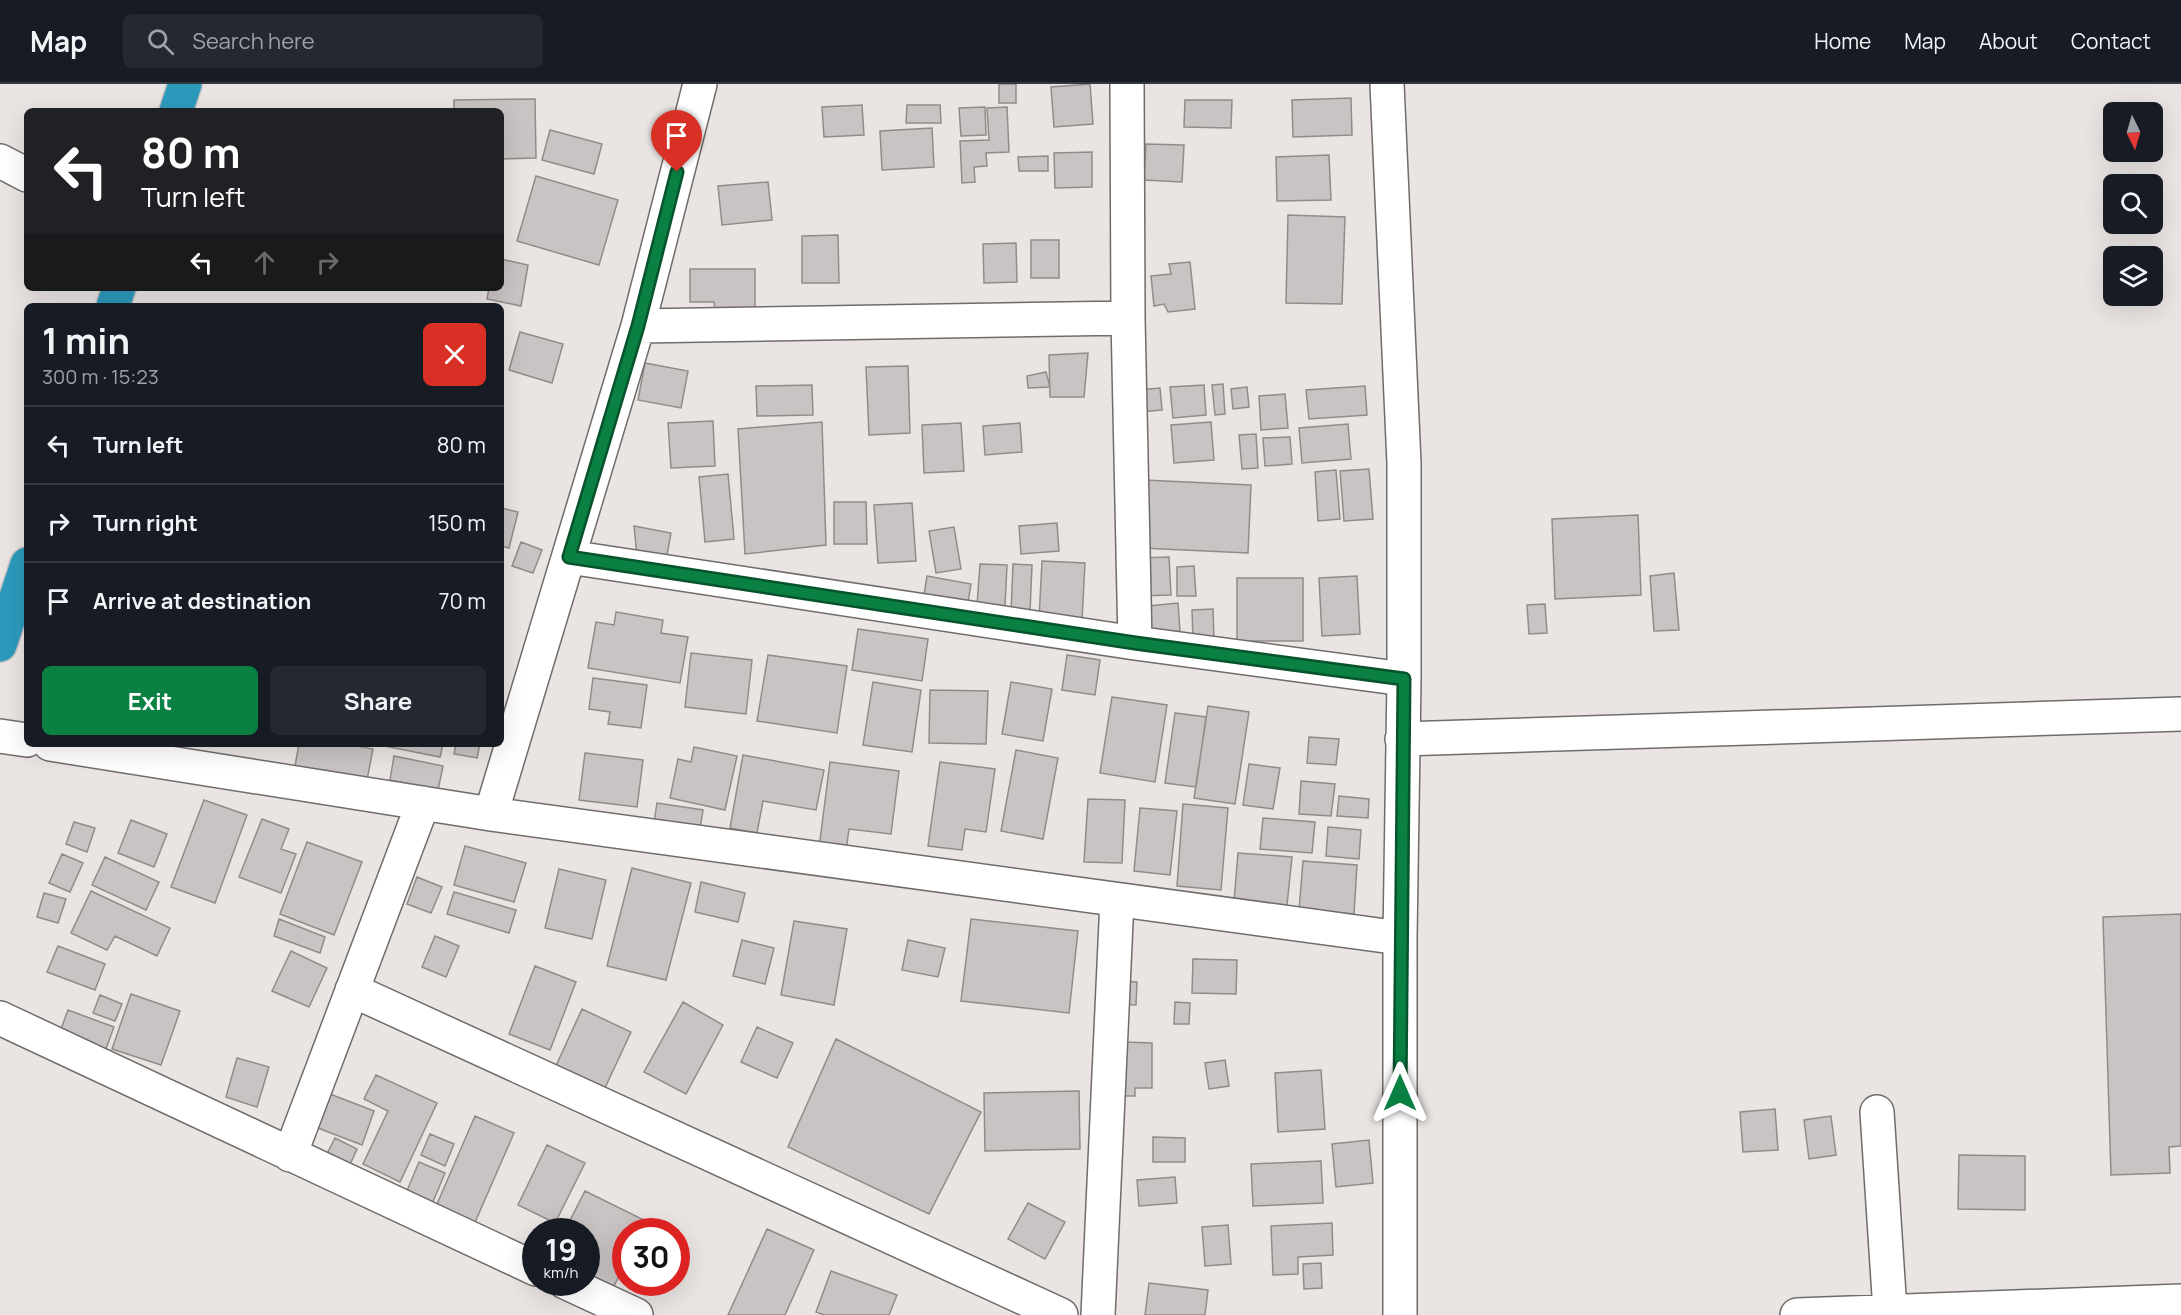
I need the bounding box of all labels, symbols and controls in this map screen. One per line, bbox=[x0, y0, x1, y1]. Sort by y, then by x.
search box bbox=[123, 14, 543, 68]
text: Map bbox=[30, 22, 87, 60]
icon: search bbox=[144, 25, 177, 58]
text: Search here bbox=[192, 26, 315, 56]
text: Home bbox=[1814, 27, 1871, 55]
text: Map bbox=[1904, 27, 1946, 55]
text: About bbox=[1979, 27, 2038, 55]
text: Contact bbox=[2071, 27, 2151, 55]
north arrow bbox=[2103, 102, 2163, 162]
map controls bbox=[2103, 102, 2163, 306]
pin bbox=[651, 110, 702, 172]
icon: arrive bbox=[660, 119, 693, 152]
text: 80 m bbox=[141, 123, 241, 181]
icon: left bbox=[42, 132, 120, 210]
button: search bbox=[2103, 174, 2163, 234]
text: Turn left bbox=[141, 178, 245, 215]
icon: left bbox=[185, 246, 218, 279]
icon: ahead bbox=[248, 246, 281, 279]
icon: right bbox=[311, 246, 344, 279]
button: layers bbox=[2103, 246, 2163, 306]
text: 1 min bbox=[42, 316, 130, 365]
button: close bbox=[423, 323, 486, 386]
text: 300 m · 15:23 bbox=[42, 363, 159, 390]
icon: left bbox=[42, 429, 75, 462]
text: Turn left bbox=[93, 430, 183, 460]
text: 80 m bbox=[437, 430, 486, 460]
icon: right bbox=[42, 507, 75, 540]
text: Turn right bbox=[93, 508, 198, 538]
text: 150 m bbox=[428, 508, 486, 538]
icon: arrive bbox=[42, 585, 75, 618]
text: Arrive at destination bbox=[93, 586, 311, 616]
text: 70 m bbox=[438, 586, 486, 616]
button: Exit bbox=[42, 666, 258, 735]
button: Share bbox=[270, 666, 486, 735]
position arrow bbox=[1368, 1061, 1432, 1125]
speed limit sign: 30 bbox=[612, 1218, 690, 1296]
text: 19 bbox=[545, 1229, 577, 1270]
text: km/h bbox=[544, 1262, 578, 1283]

